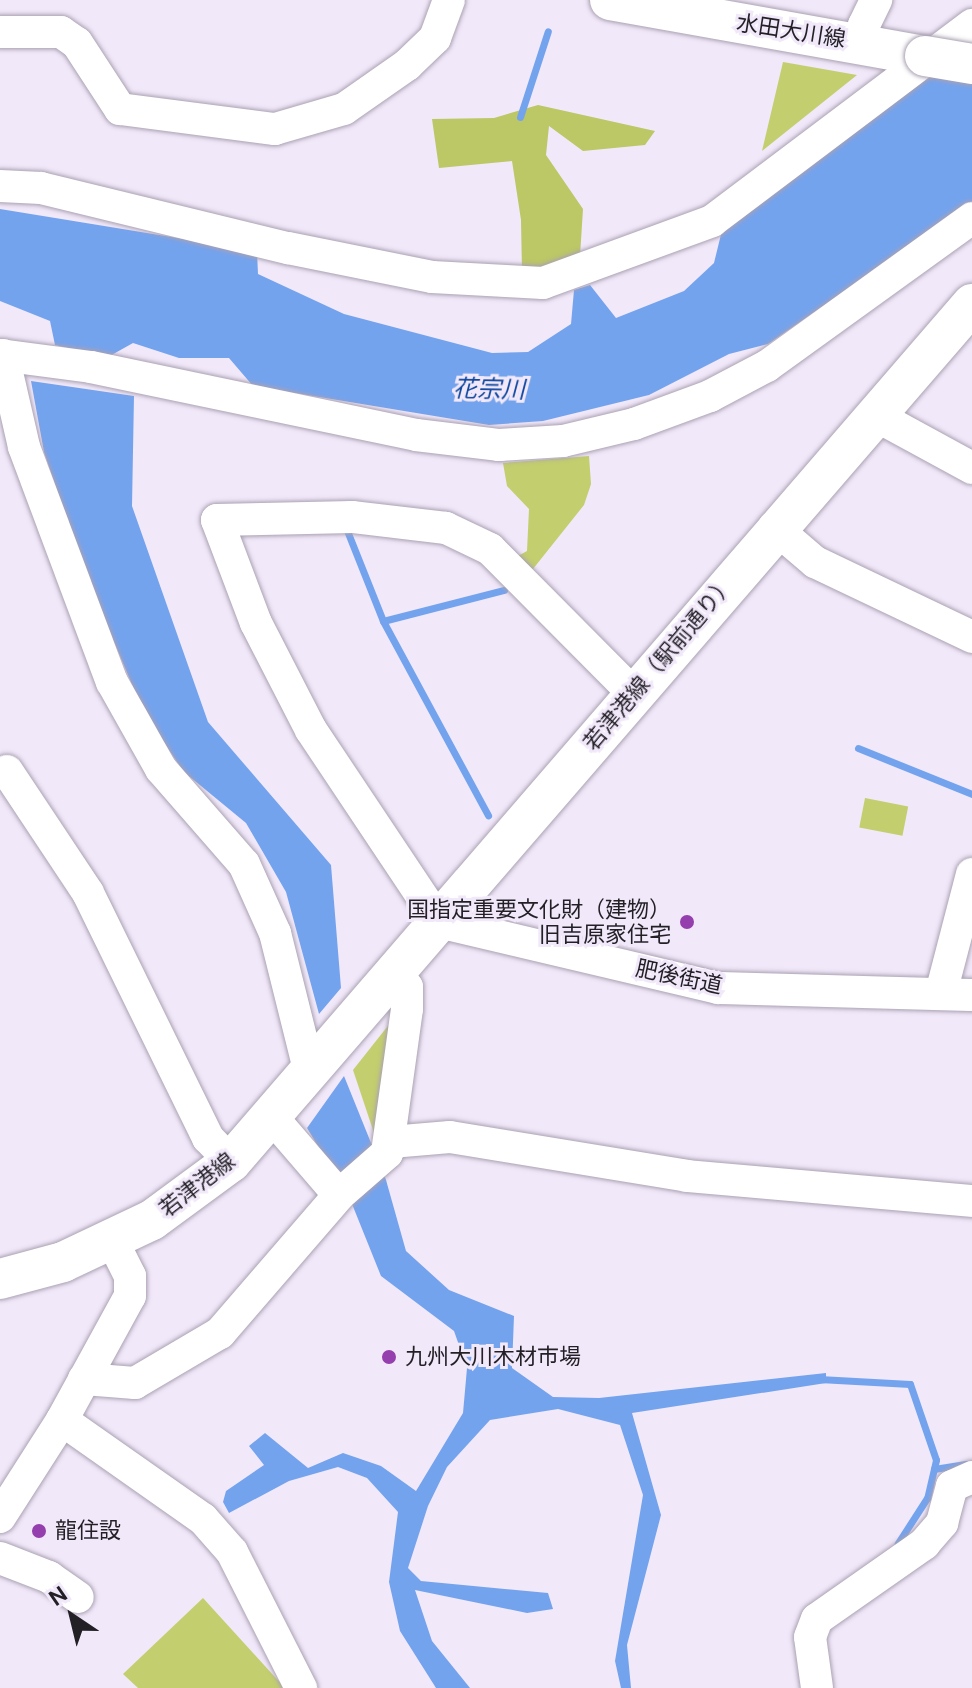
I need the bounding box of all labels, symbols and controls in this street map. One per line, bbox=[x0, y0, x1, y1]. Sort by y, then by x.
street label: 水田大川線 bbox=[735, 9, 847, 53]
water label: 花宗川 bbox=[453, 374, 525, 404]
street label: 若津港線（駅前通り） bbox=[578, 570, 740, 756]
place label: 国指定重要文化財（建物） 旧吉原家住宅 bbox=[407, 896, 671, 948]
marker: 国指定重要文化財（建物） 旧吉原家住宅 bbox=[678, 913, 696, 931]
street label: 肥後街道 bbox=[633, 955, 725, 999]
street label: 若津港線 bbox=[154, 1148, 240, 1222]
place label: 九州大川木材市場 bbox=[405, 1344, 581, 1370]
marker: 九州大川木材市場 bbox=[380, 1348, 398, 1366]
place label: 龍住設 bbox=[55, 1518, 121, 1544]
marker: 龍住設 bbox=[30, 1522, 48, 1540]
north arrow bbox=[32, 1576, 112, 1656]
text: N bbox=[43, 1579, 73, 1612]

